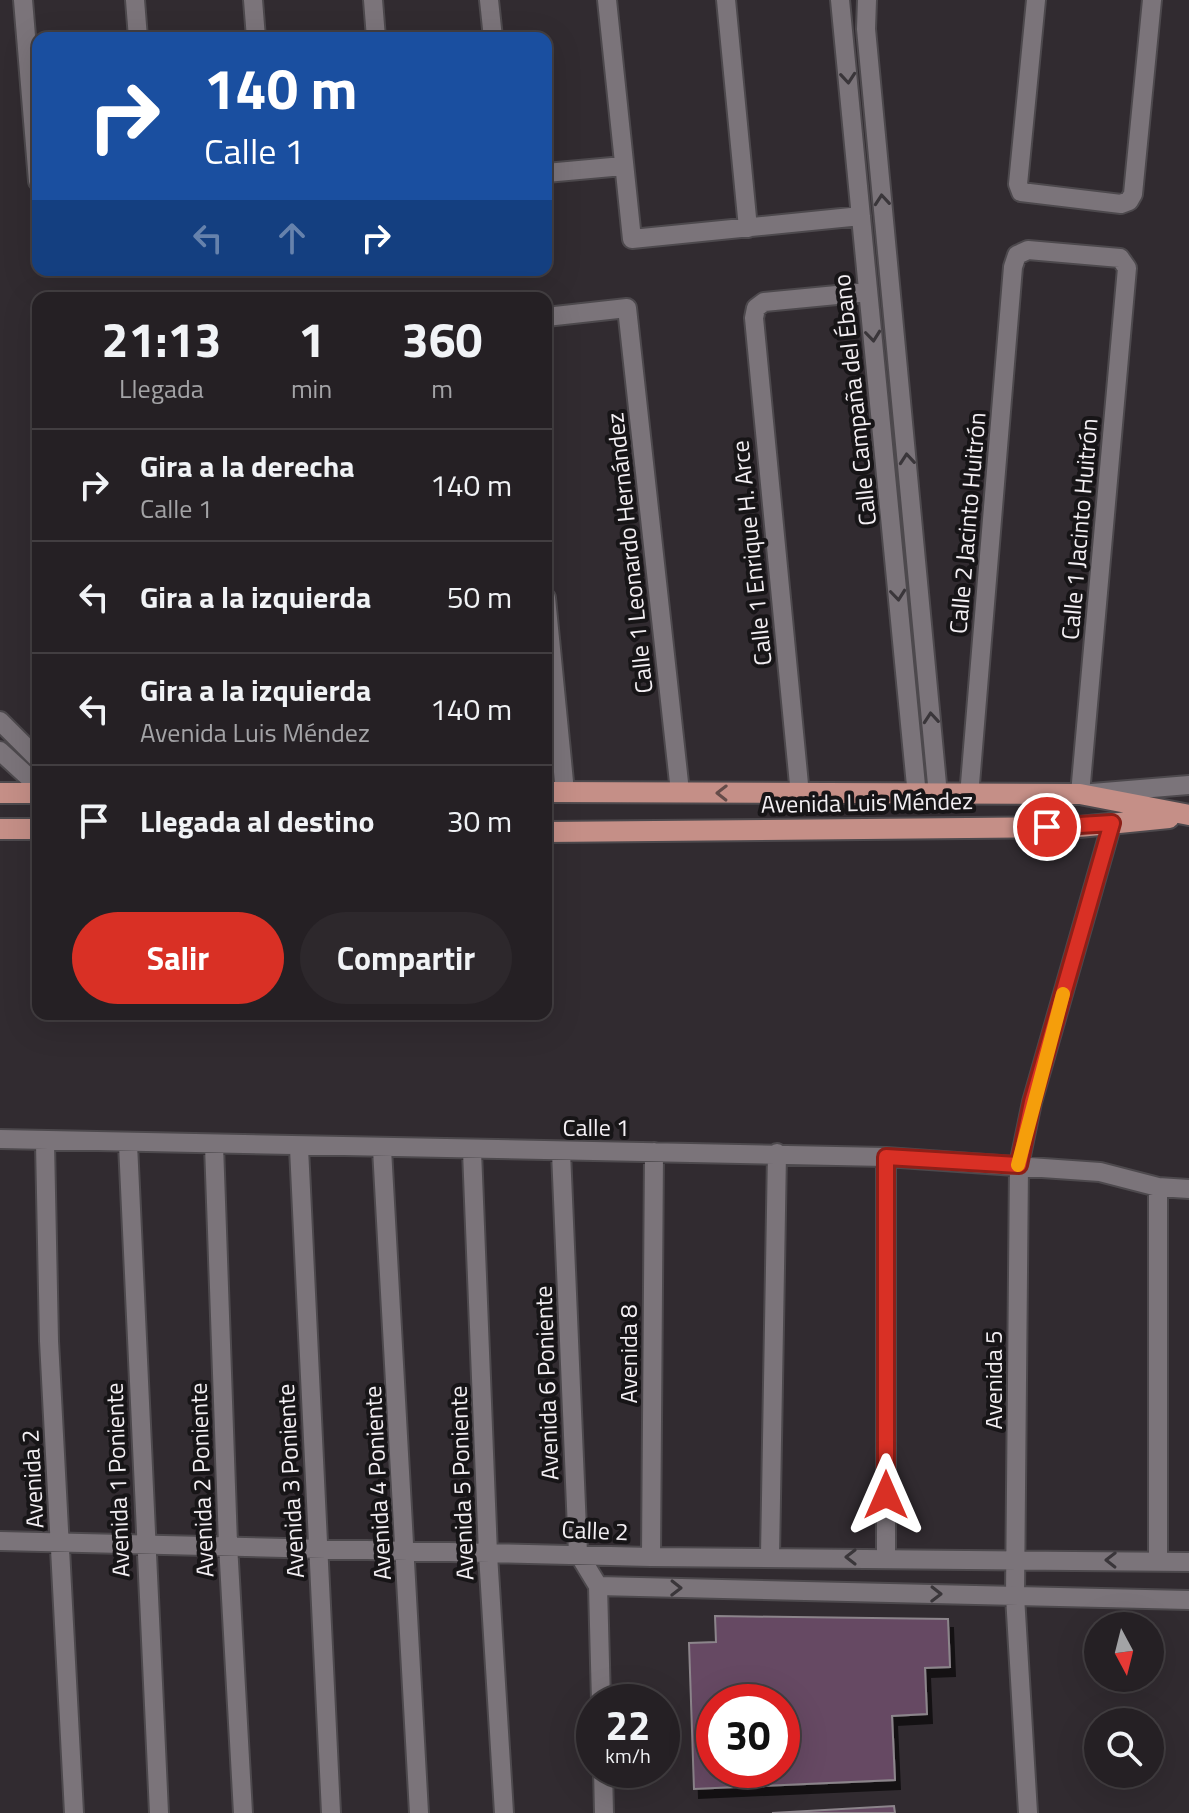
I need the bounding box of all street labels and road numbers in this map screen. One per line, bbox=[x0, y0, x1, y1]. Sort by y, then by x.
street label: Calle Campaña del Ébano bbox=[823, 273, 885, 528]
street label: Calle 1 Leonardo Hernández bbox=[596, 411, 662, 695]
street label: Calle 2 Jacinto Huitrón bbox=[939, 411, 995, 635]
street label: Calle 1 Jacinto Huitrón bbox=[1051, 417, 1107, 641]
street label: Calle 1 Enrique H. Arce bbox=[721, 439, 781, 667]
street label: Avenida Luis Méndez bbox=[761, 782, 973, 822]
street label: Calle 1 bbox=[562, 1109, 630, 1145]
street label: Avenida 6 Poniente bbox=[525, 1285, 567, 1481]
street label: Avenida 8 bbox=[610, 1305, 646, 1403]
street label: Avenida 5 bbox=[975, 1331, 1011, 1429]
street label: Avenida 1 Poniente bbox=[96, 1382, 138, 1578]
street label: Avenida 2 Poniente bbox=[180, 1382, 222, 1578]
street label: Avenida 3 Poniente bbox=[267, 1383, 313, 1579]
street label: Avenida 4 Poniente bbox=[354, 1385, 400, 1581]
street label: Avenida 5 Poniente bbox=[440, 1385, 482, 1581]
street label: Avenida 2 bbox=[11, 1429, 53, 1529]
street label: Calle 2 bbox=[561, 1511, 629, 1549]

